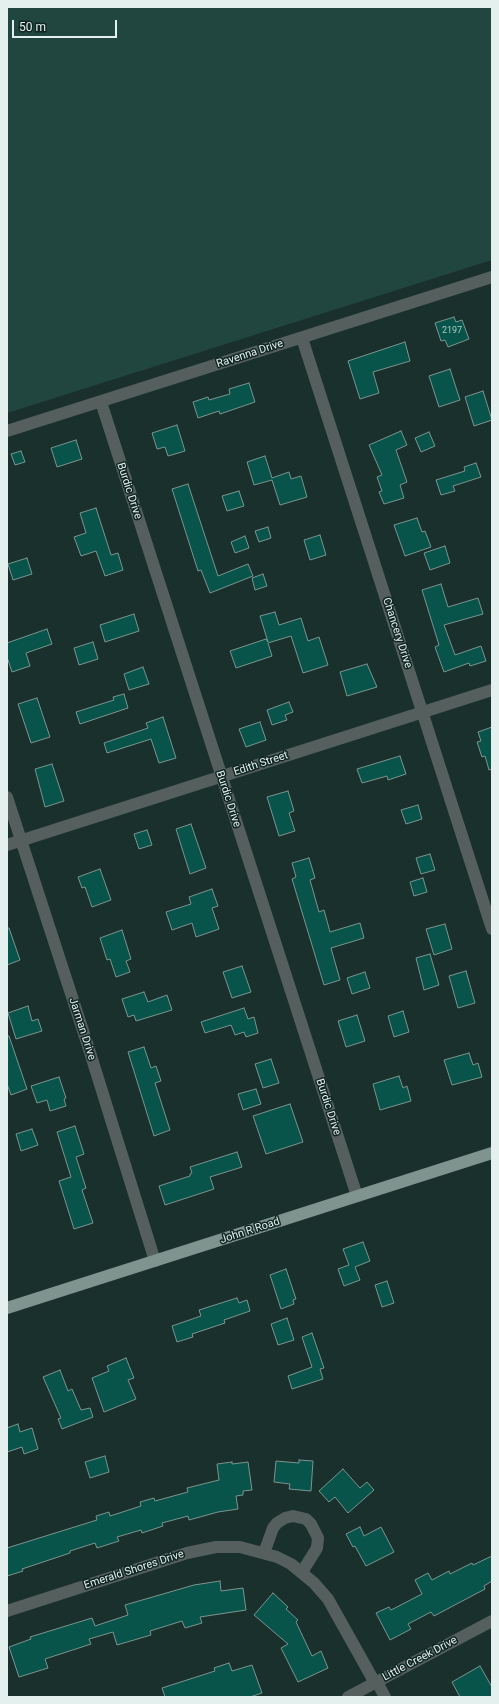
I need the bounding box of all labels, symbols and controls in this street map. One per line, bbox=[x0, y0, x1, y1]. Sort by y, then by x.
scale bar bbox=[14, 12, 119, 38]
text: 50 m bbox=[19, 20, 46, 34]
house number: 2197 bbox=[442, 326, 462, 336]
street label: Ravenna Drive bbox=[215, 337, 285, 371]
street label: Burdic Drive bbox=[114, 461, 144, 521]
street label: Chancery Drive bbox=[379, 596, 415, 670]
street label: Edith Street bbox=[232, 749, 290, 779]
street label: Burdic Drive bbox=[213, 769, 243, 829]
street label: Jarman Drive bbox=[66, 996, 98, 1062]
street label: Burdic Drive bbox=[313, 1077, 343, 1137]
street label: John R Road bbox=[219, 1215, 281, 1247]
street label: Emerald Shores Drive bbox=[82, 1548, 186, 1592]
street label: Little Creek Drive bbox=[380, 1634, 460, 1684]

